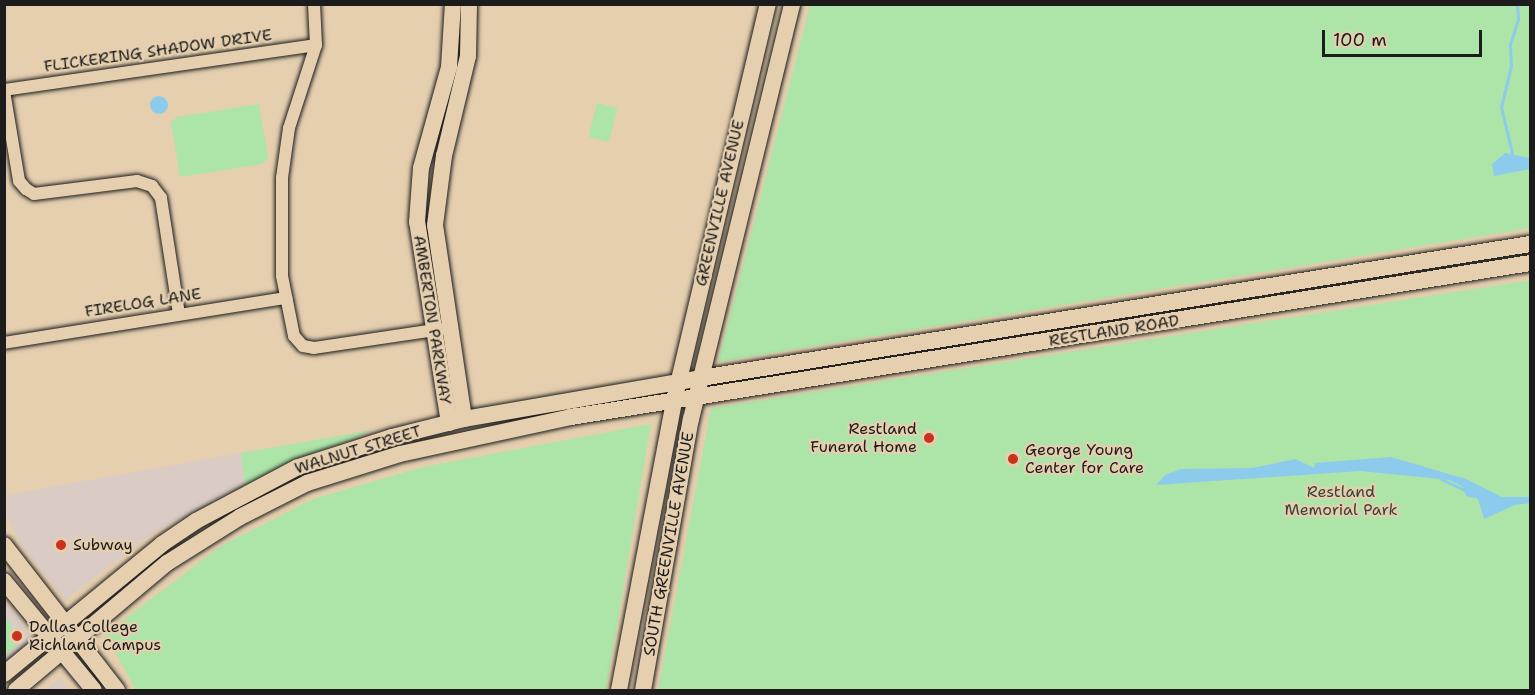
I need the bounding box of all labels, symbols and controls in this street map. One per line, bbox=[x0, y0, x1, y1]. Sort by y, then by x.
scale bar bbox=[1325, 18, 1486, 56]
street label: FLICKERING SHADOW DRIVE bbox=[43, 25, 273, 77]
text: 100 m bbox=[1333, 28, 1387, 52]
street label: GREENVILLE AVENUE bbox=[691, 118, 749, 288]
street label: AMBERTON PARKWAY bbox=[409, 234, 455, 406]
street label: FIRELOG LANE bbox=[84, 284, 202, 322]
street label: RESTLAND ROAD bbox=[1048, 311, 1180, 351]
place label: Restland Funeral Home bbox=[810, 419, 917, 457]
street label: WALNUT STREET bbox=[292, 422, 424, 478]
street label: SOUTH GREENVILLE AVENUE bbox=[640, 430, 698, 658]
marker: Restland Funeral Home bbox=[922, 431, 936, 445]
place label: George Young Center for Care bbox=[1025, 440, 1144, 478]
marker: George Young Center for Care bbox=[1006, 452, 1020, 466]
park label: Restland Memorial Park bbox=[1284, 482, 1398, 520]
place label: Subway bbox=[73, 535, 133, 555]
marker: Subway bbox=[54, 538, 68, 552]
place label: Dallas College Richland Campus bbox=[29, 617, 161, 655]
marker: Dallas College Richland Campus bbox=[10, 629, 24, 643]

